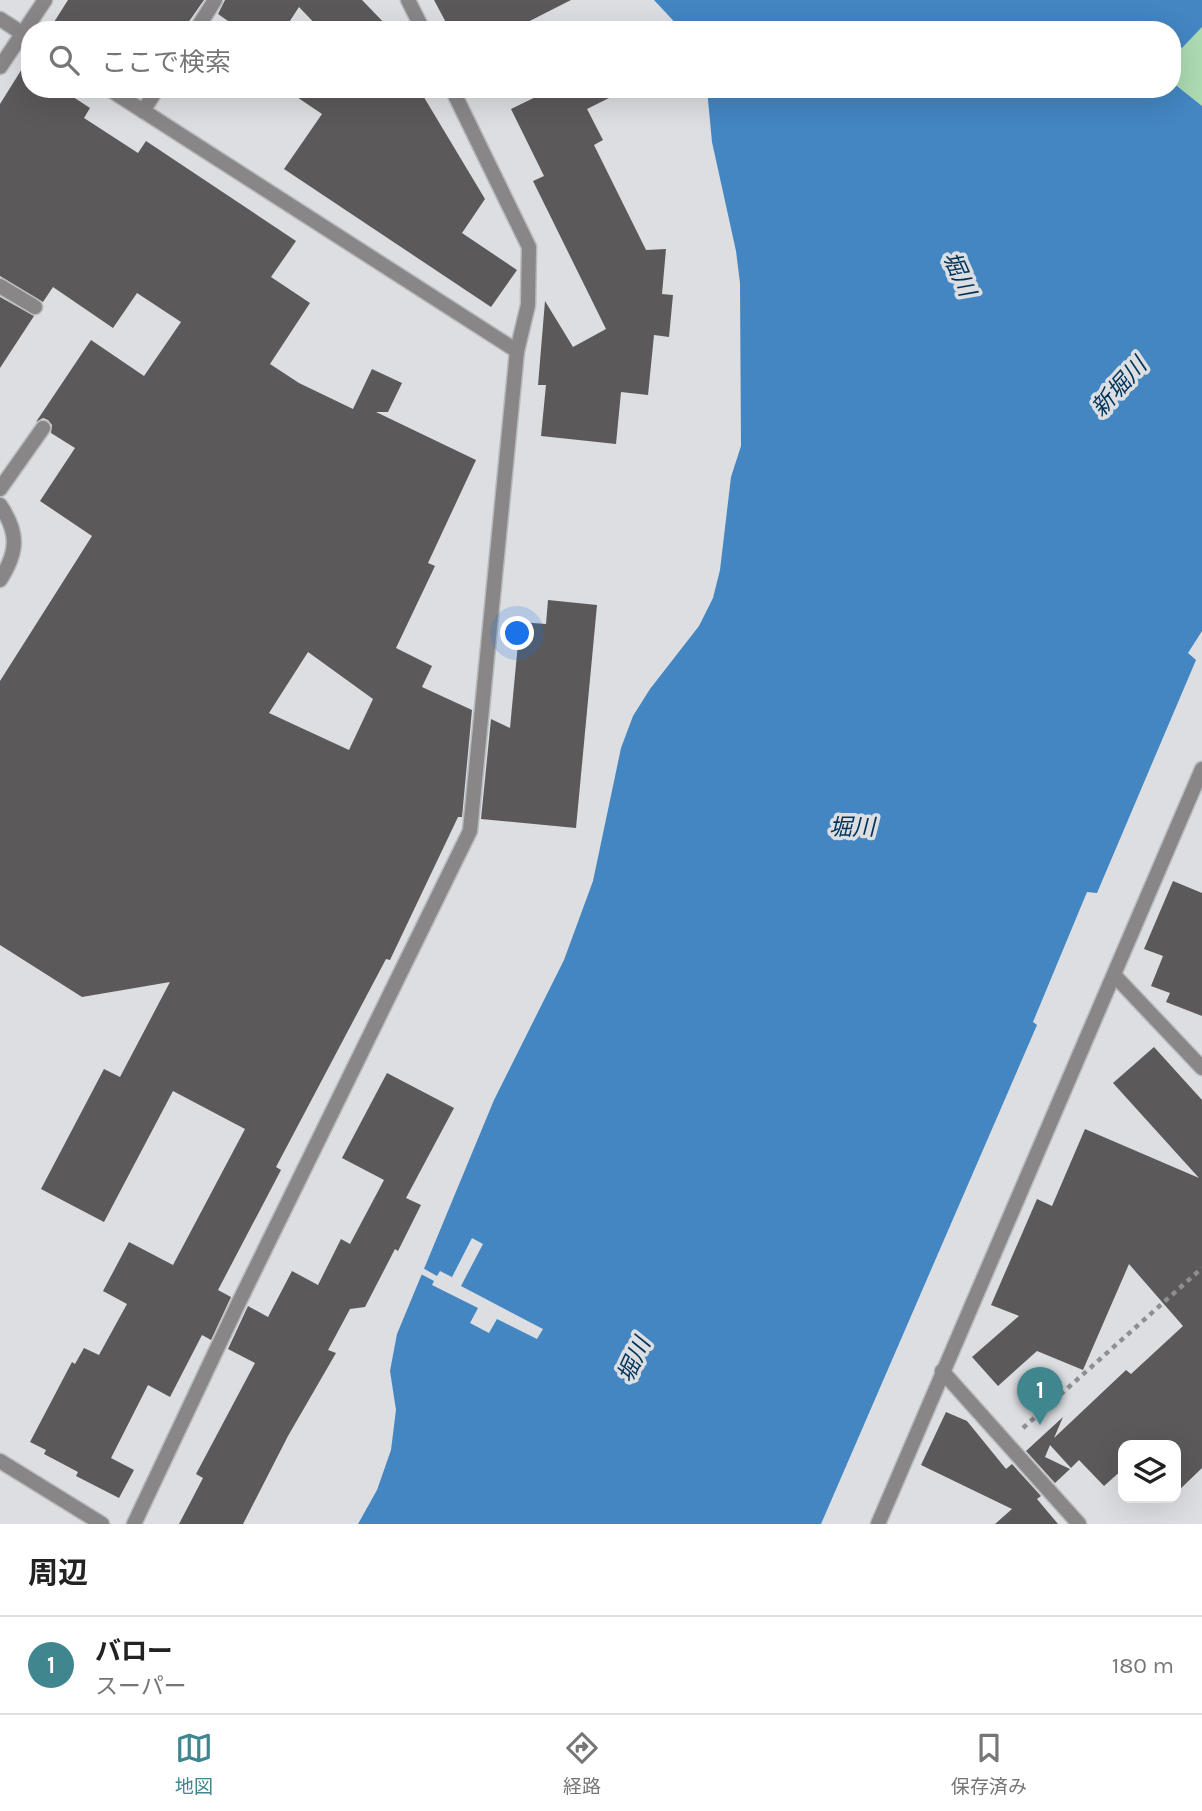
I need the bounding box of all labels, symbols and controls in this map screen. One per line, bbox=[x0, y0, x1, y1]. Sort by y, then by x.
search box bbox=[21, 21, 1181, 98]
icon: search bbox=[45, 41, 83, 79]
text: ここで検索 bbox=[101, 47, 231, 78]
water label: 堀川 bbox=[937, 247, 982, 303]
water label: 新堀川 bbox=[1086, 350, 1154, 422]
your location bbox=[500, 616, 534, 650]
water label: 堀川 bbox=[829, 814, 878, 841]
water label: 堀川 bbox=[612, 1331, 657, 1387]
pin: 1 bbox=[1017, 1367, 1063, 1425]
map controls bbox=[1118, 1440, 1181, 1503]
button: layers bbox=[1118, 1440, 1181, 1503]
text: 周辺 bbox=[28, 1555, 88, 1591]
text: バロー bbox=[95, 1636, 173, 1667]
text: 1 bbox=[47, 1652, 55, 1679]
text: 180 m bbox=[1112, 1652, 1174, 1679]
text: スーパー bbox=[95, 1673, 187, 1700]
tab: 地図 bbox=[175, 1729, 213, 1798]
tab: 経路 bbox=[563, 1729, 601, 1798]
tab: 保存済み bbox=[951, 1729, 1027, 1798]

